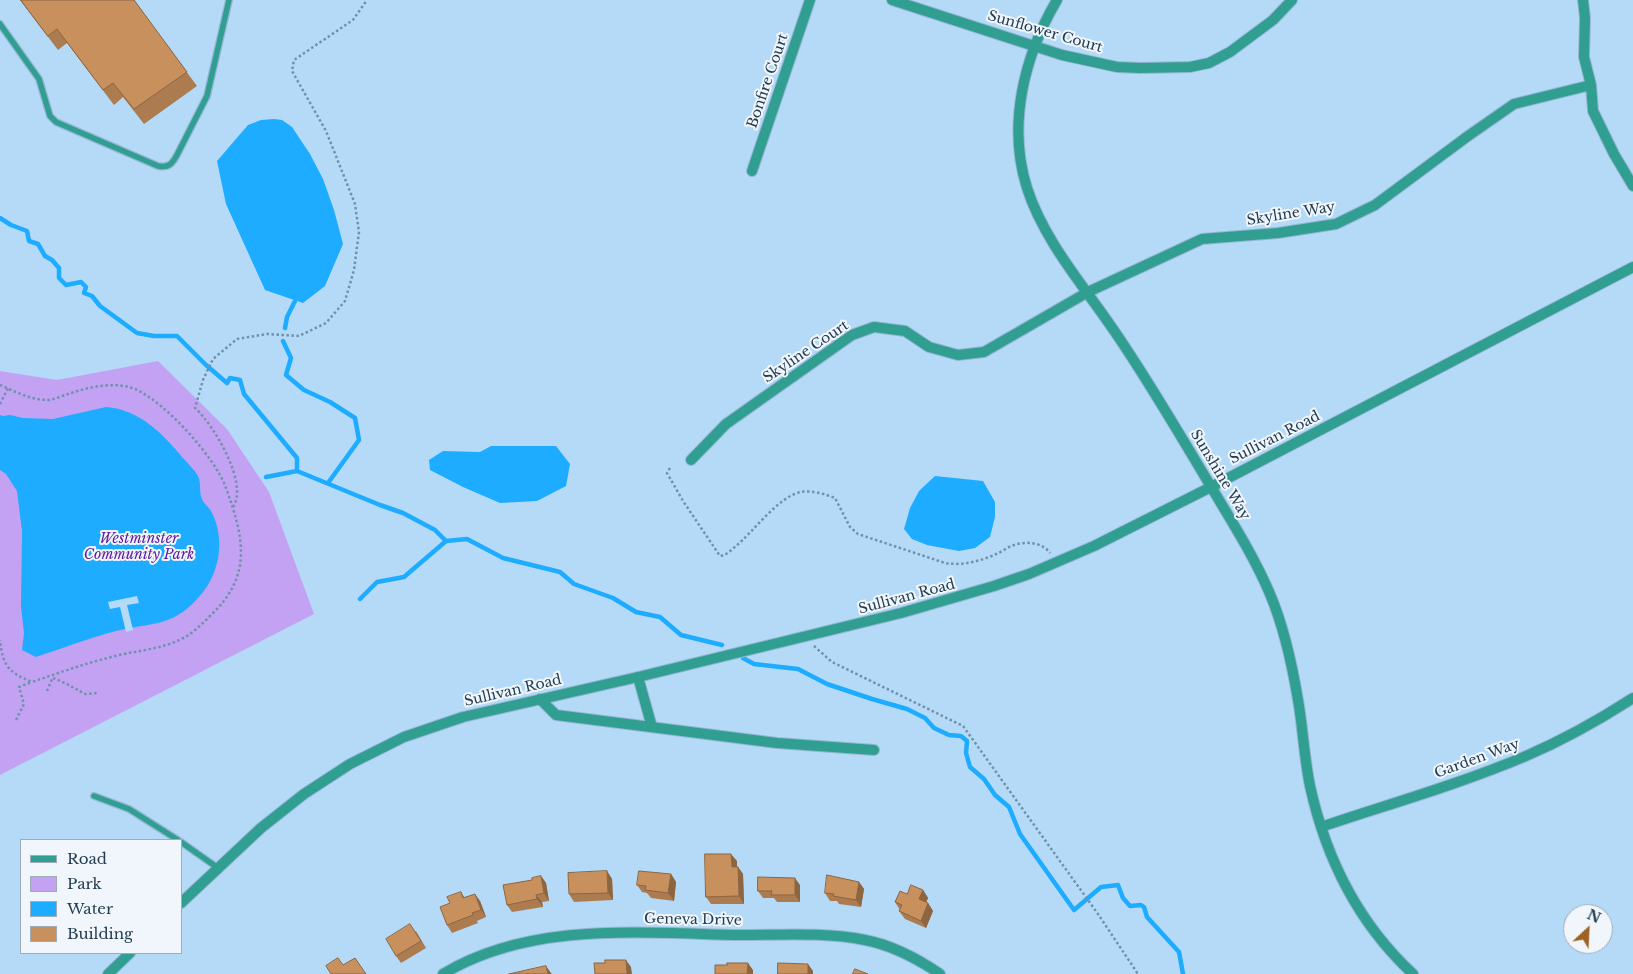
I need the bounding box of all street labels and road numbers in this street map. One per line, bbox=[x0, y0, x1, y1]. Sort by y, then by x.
street label: Sunflower Court bbox=[986, 8, 1104, 56]
street label: Bonfire Court bbox=[744, 31, 792, 131]
street label: Skyline Way bbox=[1246, 199, 1336, 229]
street label: Skyline Court bbox=[760, 317, 852, 387]
street label: Sullivan Road bbox=[1227, 408, 1323, 468]
street label: Sunshine Way bbox=[1186, 427, 1254, 523]
street label: Sullivan Road bbox=[857, 576, 957, 618]
street label: Sullivan Road bbox=[463, 672, 563, 710]
street label: Garden Way bbox=[1432, 736, 1522, 782]
street label: Geneva Drive bbox=[644, 911, 742, 929]

